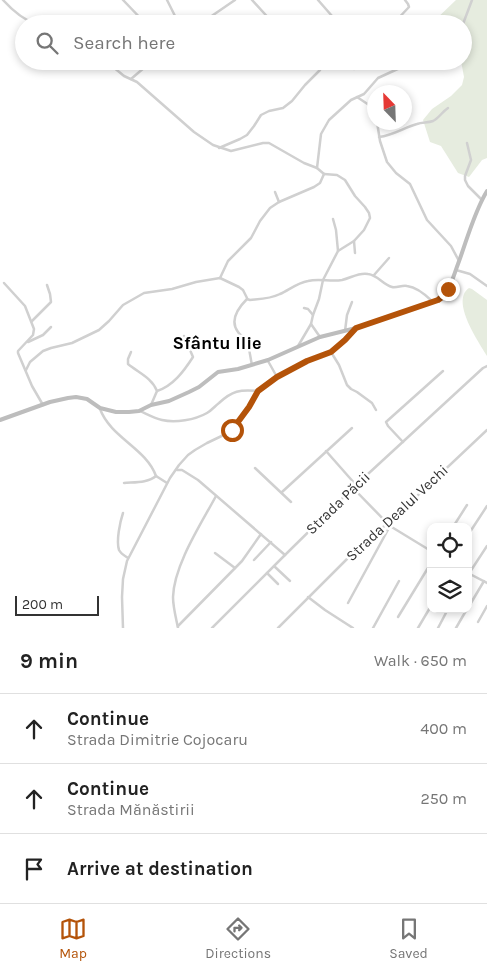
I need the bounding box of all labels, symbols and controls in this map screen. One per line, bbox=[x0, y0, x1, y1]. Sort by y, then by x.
search box bbox=[15, 15, 472, 70]
icon: search bbox=[33, 29, 61, 57]
text: Search here bbox=[73, 32, 175, 54]
north arrow bbox=[367, 85, 412, 130]
route end bbox=[437, 278, 460, 301]
district label: Sfântu Ilie bbox=[172, 332, 262, 354]
route start bbox=[221, 419, 244, 442]
street label: Strada Dealul Vechi bbox=[342, 461, 452, 565]
street label: Strada Păcii bbox=[302, 468, 374, 538]
map controls bbox=[427, 523, 472, 613]
button: locate bbox=[427, 523, 472, 568]
button: layers bbox=[427, 568, 472, 613]
scale bar bbox=[15, 593, 99, 616]
text: 200 m bbox=[22, 596, 63, 613]
text: 9 min bbox=[20, 649, 78, 673]
text: Walk · 650 m bbox=[374, 651, 467, 670]
text: Continue bbox=[67, 708, 149, 730]
icon: ahead bbox=[20, 715, 48, 743]
text: 400 m bbox=[420, 719, 467, 738]
text: Strada Dimitrie Cojocaru bbox=[67, 730, 248, 749]
text: Continue bbox=[67, 778, 149, 800]
icon: ahead bbox=[20, 785, 48, 813]
text: 250 m bbox=[420, 789, 467, 808]
text: Strada Mănăstirii bbox=[67, 800, 195, 819]
icon: arrive bbox=[20, 855, 48, 883]
text: Arrive at destination bbox=[67, 858, 253, 880]
tab: Map bbox=[59, 915, 87, 962]
tab: Directions bbox=[205, 915, 271, 962]
tab: Saved bbox=[389, 915, 428, 962]

